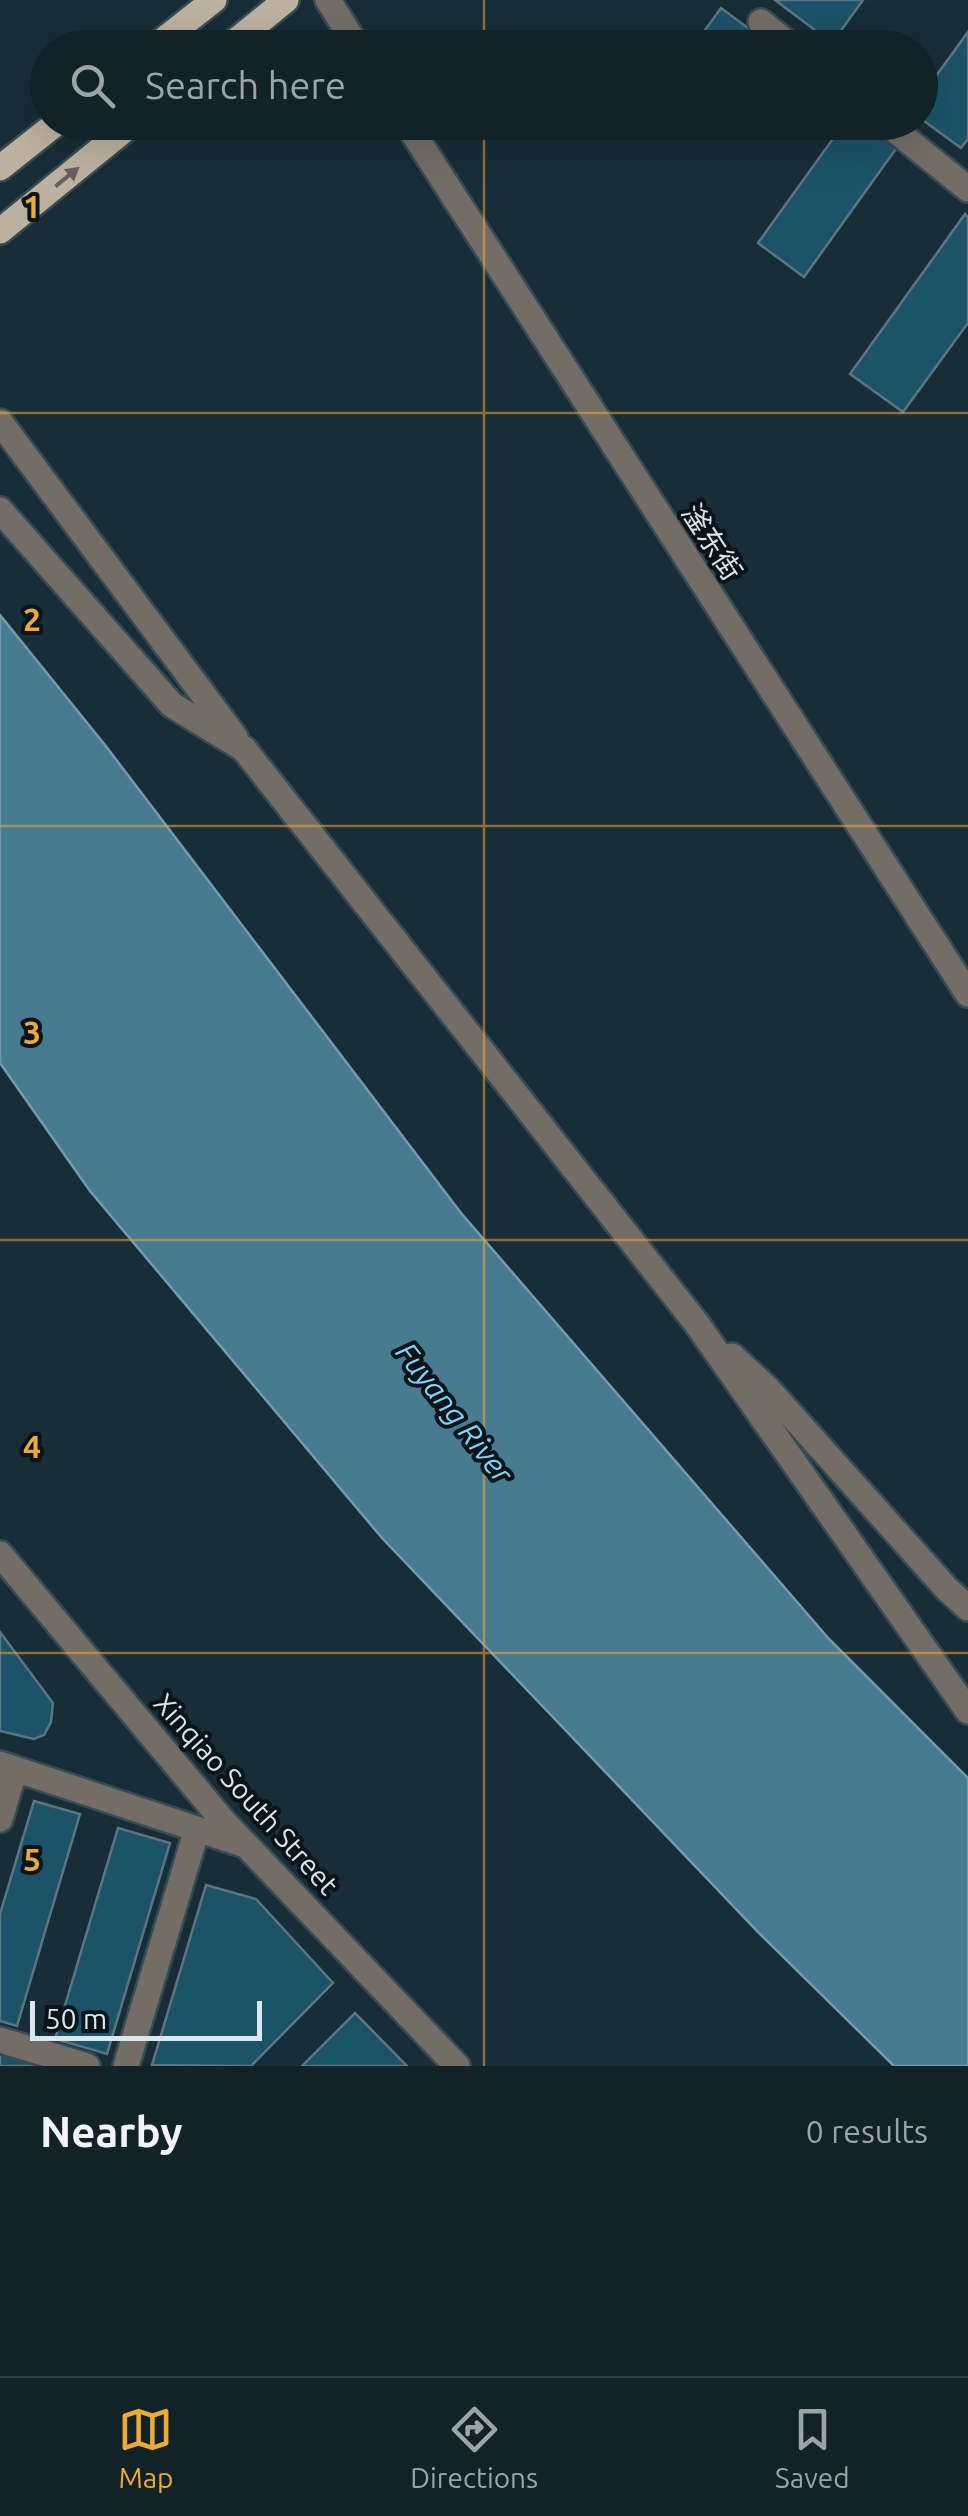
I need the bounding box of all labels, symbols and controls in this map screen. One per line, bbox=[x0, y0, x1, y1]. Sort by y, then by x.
search box bbox=[30, 30, 938, 140]
icon: search bbox=[65, 58, 120, 113]
text: Search here bbox=[145, 64, 346, 106]
one-way arrow bbox=[55, 167, 80, 188]
text: 1 bbox=[23, 188, 41, 224]
street label: 滏东街 bbox=[677, 498, 748, 585]
text: 2 bbox=[23, 601, 41, 637]
text: 3 bbox=[23, 1014, 41, 1050]
water label: Fuyang River bbox=[389, 1335, 521, 1491]
text: 4 bbox=[23, 1428, 41, 1464]
street label: Xinqiao South Street bbox=[148, 1687, 345, 1900]
text: 5 bbox=[23, 1841, 41, 1877]
scale bar bbox=[30, 1996, 262, 2040]
text: 50 m bbox=[45, 2003, 107, 2034]
text: Nearby bbox=[40, 2108, 183, 2155]
text: 0 results bbox=[806, 2113, 928, 2149]
tab: Map bbox=[118, 2402, 174, 2493]
tab: Directions bbox=[410, 2402, 538, 2493]
tab: Saved bbox=[775, 2402, 850, 2493]

